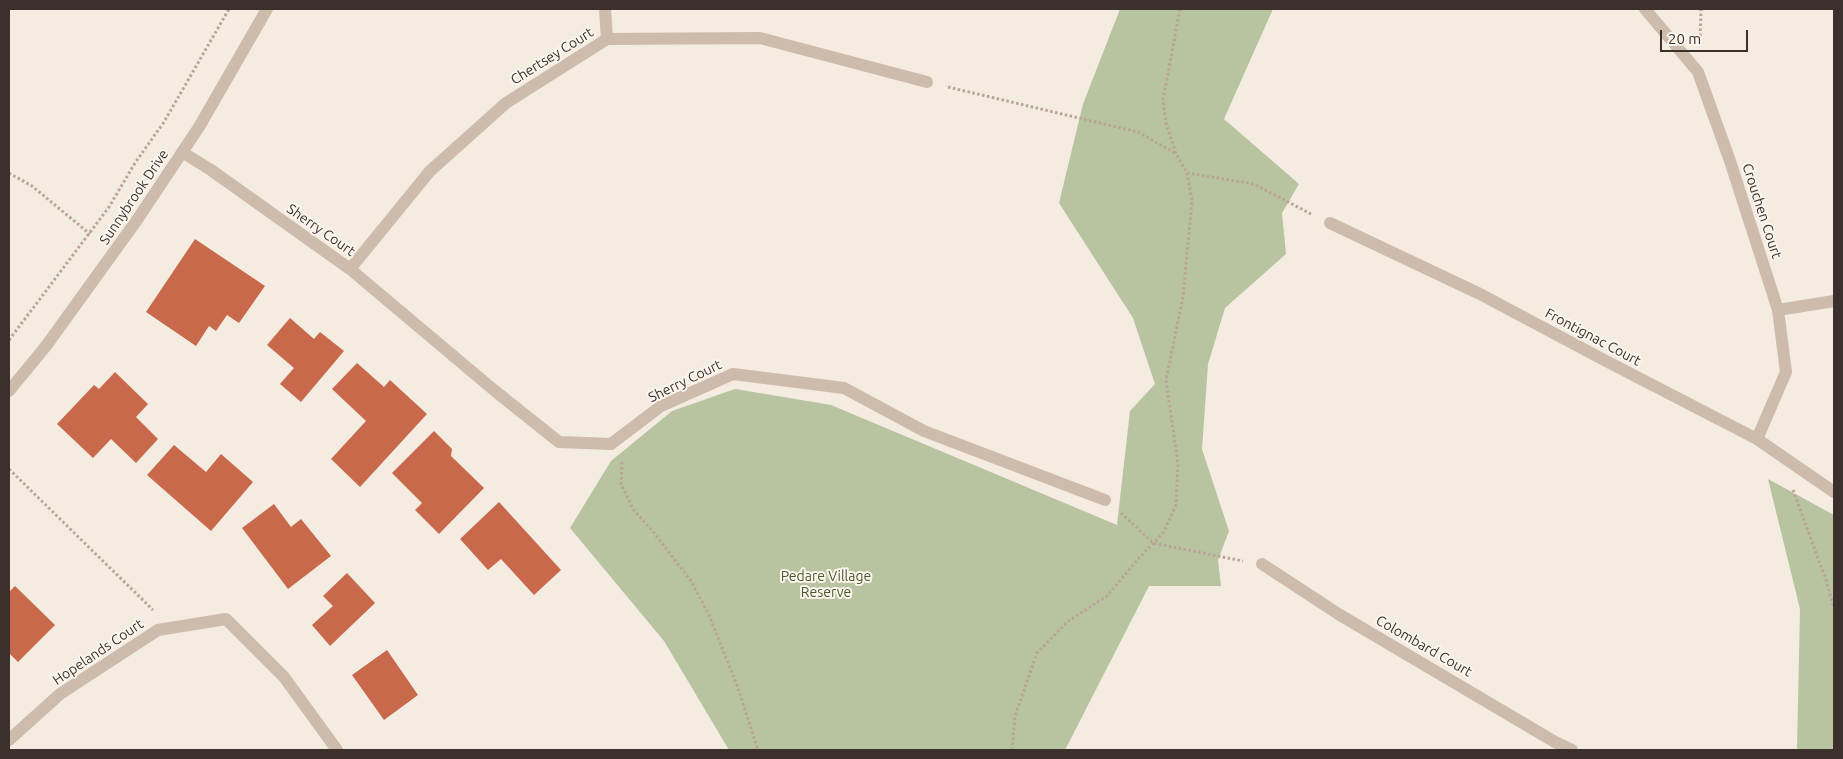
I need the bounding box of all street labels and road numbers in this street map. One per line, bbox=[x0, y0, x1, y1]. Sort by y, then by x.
street label: Chertsey Court bbox=[508, 24, 596, 88]
street label: Sunnybrook Drive bbox=[96, 146, 172, 248]
street label: Crouchen Court bbox=[1739, 161, 1785, 261]
street label: Sherry Court bbox=[284, 200, 358, 260]
street label: Frontignac Court bbox=[1542, 305, 1644, 369]
street label: Sherry Court bbox=[646, 356, 724, 406]
street label: Colombard Court bbox=[1373, 612, 1475, 680]
street label: Hopelands Court bbox=[49, 615, 147, 689]

